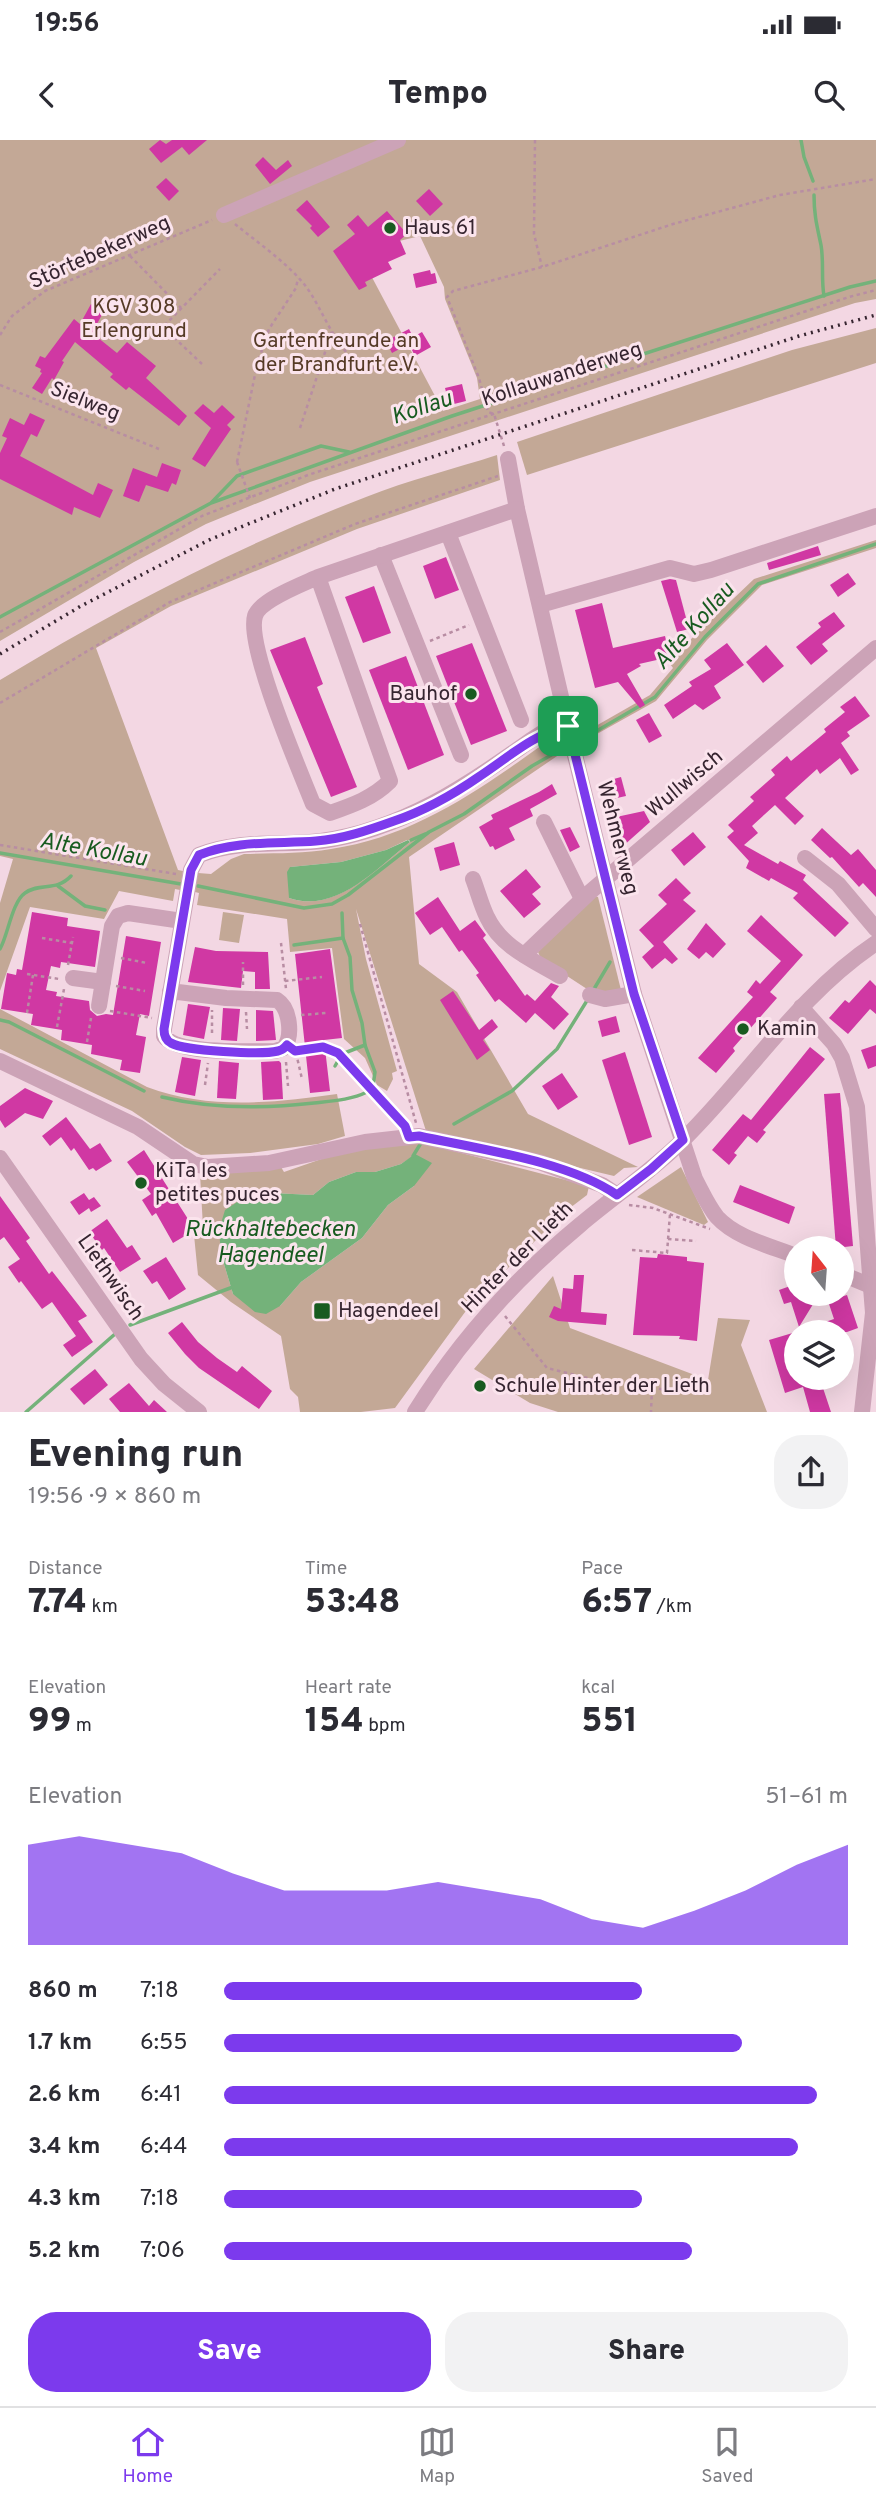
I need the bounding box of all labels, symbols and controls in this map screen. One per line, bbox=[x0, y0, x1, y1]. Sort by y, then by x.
text: 19:56 bbox=[35, 8, 100, 41]
text: Tempo bbox=[388, 75, 488, 115]
icon: back bbox=[28, 76, 66, 114]
icon: search bbox=[810, 76, 848, 114]
street label: Störtebekerweg bbox=[25, 210, 175, 296]
place label: Haus 61 bbox=[404, 215, 476, 242]
marker: Haus 61 bbox=[382, 220, 398, 236]
park label: KGV 308 Erlengrund bbox=[81, 294, 187, 345]
park label: Gartenfreunde an der Brandfurt e.V. bbox=[253, 328, 419, 379]
street label: Kollauwanderweg bbox=[478, 336, 646, 414]
street label: Sielweg bbox=[46, 376, 124, 428]
water label: Kollau bbox=[388, 385, 457, 433]
water label: Alte Kollau bbox=[648, 577, 742, 677]
place label: Bauhof bbox=[390, 681, 457, 708]
marker: Bauhof bbox=[463, 686, 479, 702]
pin bbox=[538, 696, 598, 756]
icon: arrive bbox=[549, 707, 587, 745]
street label: Wullwisch bbox=[641, 744, 729, 824]
street label: Wehmerweg bbox=[590, 778, 644, 898]
water label: Alte Kollau bbox=[37, 827, 149, 875]
place label: Kamin bbox=[757, 1016, 817, 1043]
marker: Kamin bbox=[735, 1021, 751, 1037]
place label: KiTa les petites puces bbox=[155, 1158, 280, 1209]
marker: KiTa les petites puces bbox=[133, 1175, 149, 1191]
street label: Hinter der Lieth bbox=[456, 1196, 580, 1320]
water label: Rückhaltebecken Hagendeel bbox=[185, 1216, 356, 1271]
street label: Liethwisch bbox=[70, 1229, 150, 1327]
north arrow bbox=[784, 1236, 854, 1306]
map controls bbox=[784, 1236, 854, 1390]
place label: Hagendeel bbox=[338, 1298, 439, 1325]
marker: Hagendeel bbox=[312, 1301, 332, 1321]
button: layers bbox=[784, 1320, 854, 1390]
place label: Schule Hinter der Lieth bbox=[494, 1373, 710, 1400]
marker: Schule Hinter der Lieth bbox=[472, 1378, 488, 1394]
text: Evening run bbox=[28, 1432, 243, 1481]
button: share bbox=[774, 1435, 848, 1509]
text: 19:56 · 9 × 860 m bbox=[28, 1483, 201, 1512]
text: Distance bbox=[28, 1557, 103, 1581]
text: Time bbox=[305, 1557, 347, 1581]
text: Pace bbox=[581, 1557, 623, 1581]
text: 7.74 bbox=[28, 1581, 87, 1625]
text: 53:48 bbox=[305, 1581, 401, 1625]
text: 6:57 bbox=[581, 1581, 652, 1625]
text: km bbox=[87, 1595, 118, 1619]
text: /km bbox=[652, 1595, 692, 1619]
text: Elevation bbox=[28, 1676, 106, 1700]
text: Heart rate bbox=[305, 1676, 392, 1700]
text: kcal bbox=[581, 1676, 615, 1700]
text: 99 bbox=[28, 1700, 71, 1744]
text: 154 bbox=[305, 1700, 364, 1744]
text: 551 bbox=[581, 1700, 638, 1744]
text: m bbox=[71, 1714, 92, 1738]
text: bpm bbox=[364, 1714, 405, 1738]
text: Elevation bbox=[28, 1783, 123, 1812]
text: 51–61 m bbox=[765, 1783, 848, 1812]
text: 860 m bbox=[28, 1977, 98, 2006]
text: 7:18 bbox=[140, 1977, 179, 2006]
text: 1.7 km bbox=[28, 2029, 92, 2058]
text: 6:55 bbox=[140, 2029, 187, 2058]
text: 2.6 km bbox=[28, 2081, 101, 2110]
text: 6:41 bbox=[140, 2081, 182, 2110]
text: 3.4 km bbox=[28, 2133, 100, 2162]
text: 6:44 bbox=[140, 2133, 187, 2162]
text: 4.3 km bbox=[28, 2185, 101, 2214]
text: 7:18 bbox=[140, 2185, 179, 2214]
text: 5.2 km bbox=[28, 2237, 101, 2266]
text: 7:06 bbox=[140, 2237, 185, 2266]
button: Save bbox=[28, 2312, 431, 2392]
button: Share bbox=[445, 2312, 848, 2392]
tab: Home bbox=[123, 2423, 173, 2489]
tab: Map bbox=[418, 2423, 456, 2489]
tab: Saved bbox=[701, 2423, 753, 2489]

